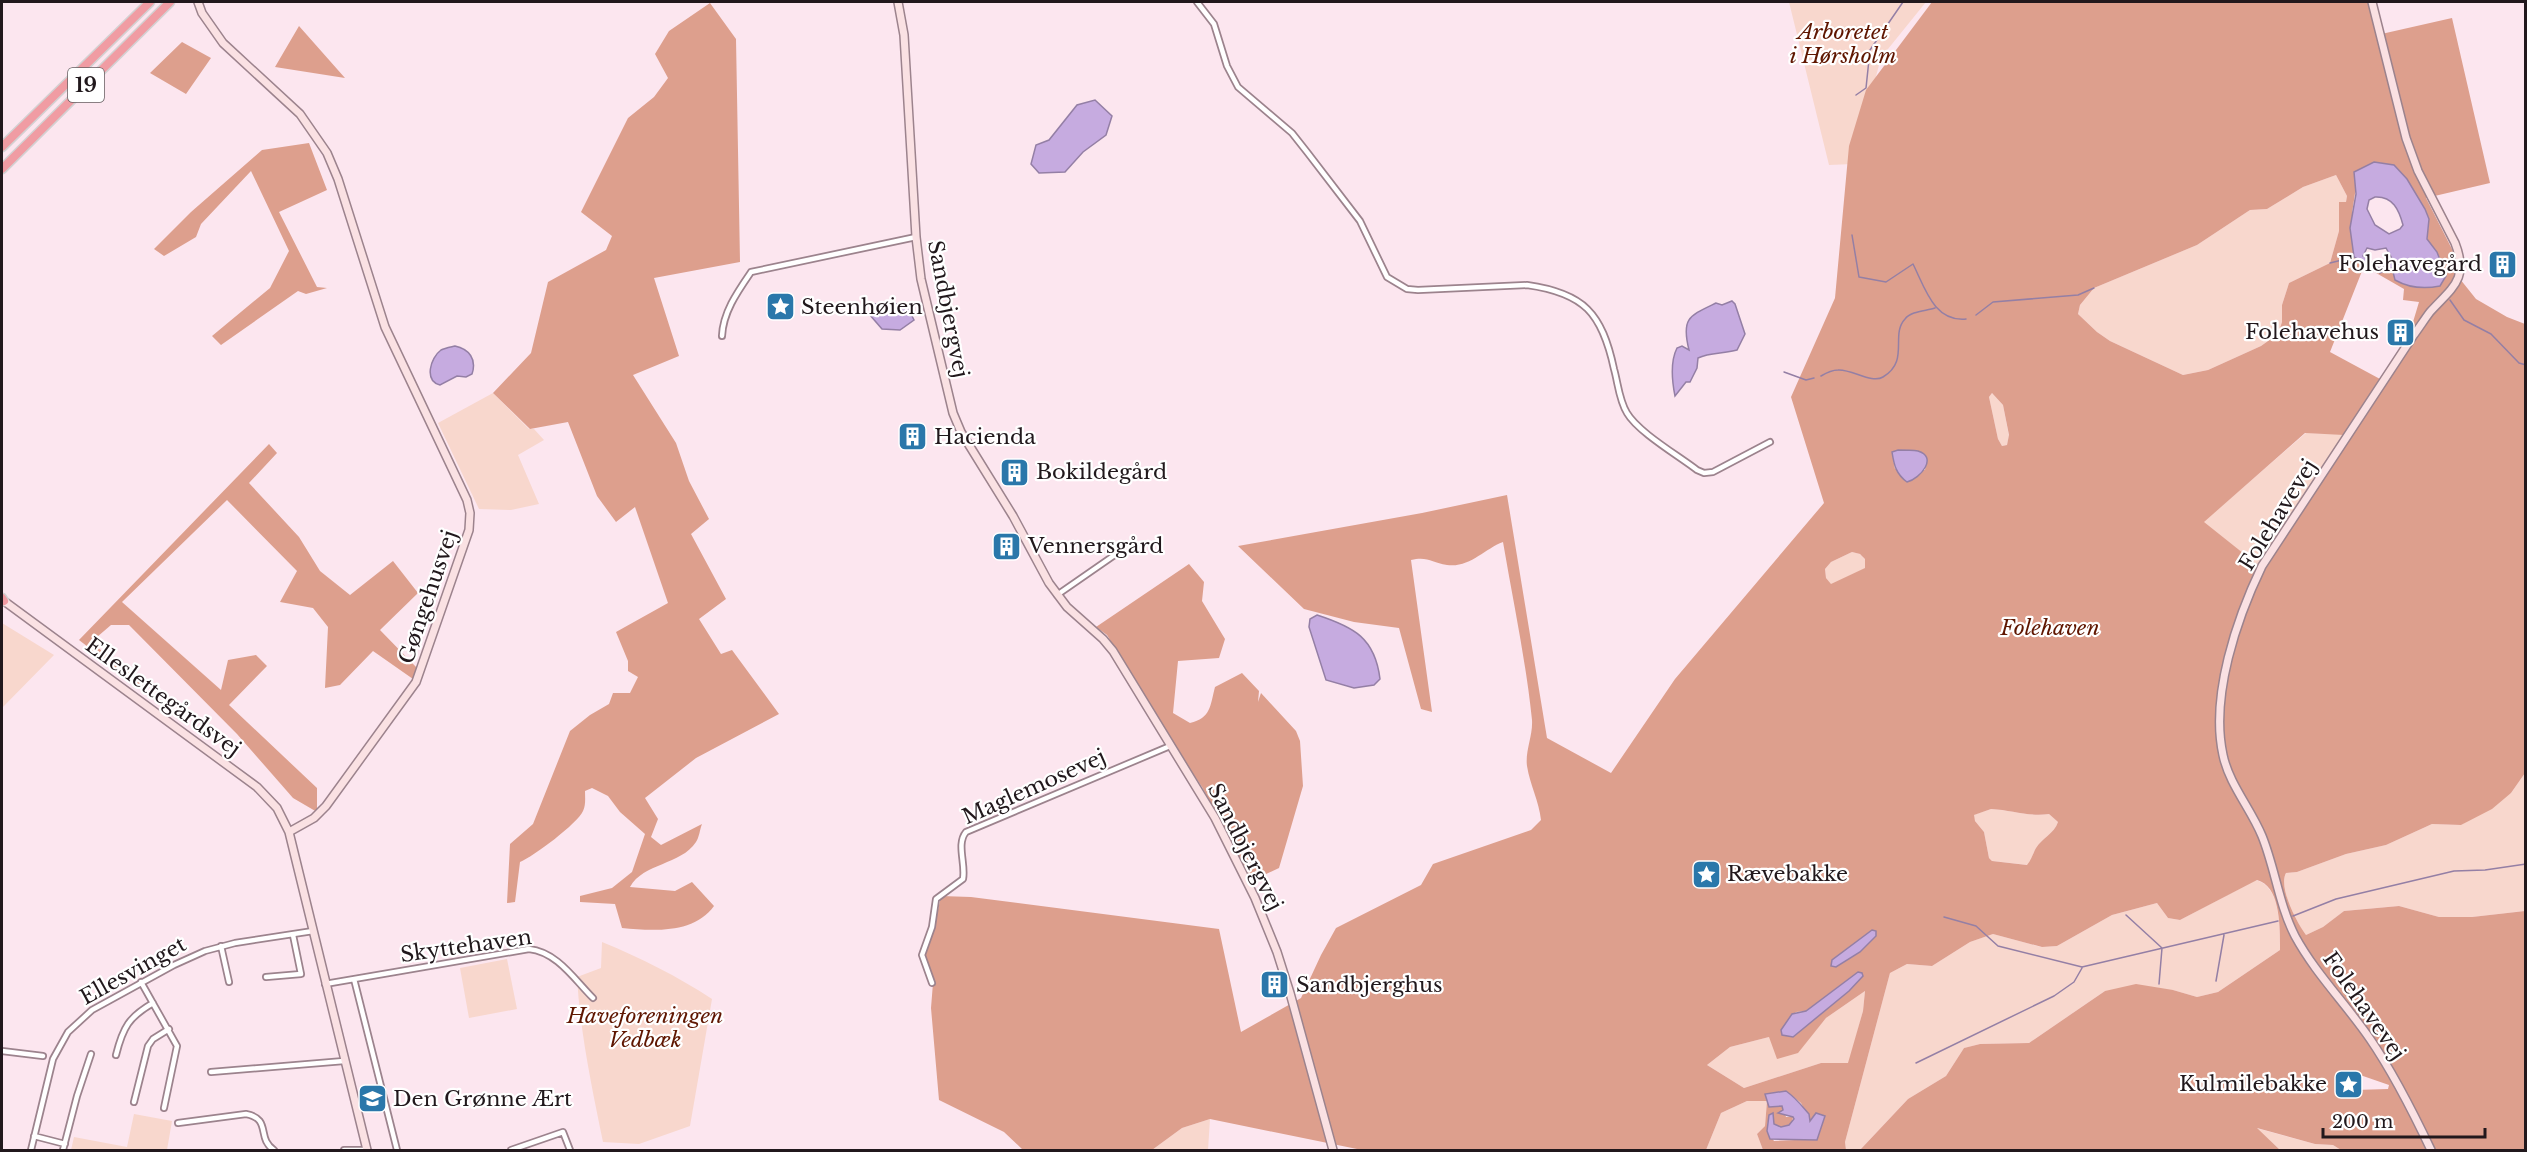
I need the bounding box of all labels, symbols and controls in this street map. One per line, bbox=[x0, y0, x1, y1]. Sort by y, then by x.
park label: Arboretet i Hørsholm bbox=[1789, 19, 1897, 69]
road number: 19 bbox=[68, 68, 104, 102]
street label: Sandbjergvej bbox=[922, 238, 974, 380]
building icon: Folehavegård bbox=[2487, 248, 2519, 280]
place label: Folehavegård bbox=[2338, 251, 2482, 277]
place icon: Steenhøien bbox=[764, 291, 796, 323]
place label: Steenhøien bbox=[801, 294, 923, 320]
building icon: Folehavehus bbox=[2384, 316, 2416, 348]
place label: Folehavehus bbox=[2245, 319, 2379, 345]
building icon: Hacienda bbox=[897, 421, 929, 453]
place label: Hacienda bbox=[934, 424, 1036, 450]
street label: Folehavevej bbox=[2233, 455, 2323, 575]
building icon: Bokildegård bbox=[999, 456, 1031, 488]
place label: Bokildegård bbox=[1036, 459, 1167, 485]
street label: Gøngehusvej bbox=[393, 527, 463, 667]
building icon: Vennersgård bbox=[991, 530, 1023, 562]
place label: Vennersgård bbox=[1027, 533, 1163, 559]
park label: Folehaven bbox=[1999, 615, 2100, 641]
street label: Elleslettegårdsvej bbox=[80, 632, 246, 762]
street label: Maglemosevej bbox=[958, 744, 1110, 830]
street label: Sandbjergvej bbox=[1202, 779, 1288, 915]
place icon: Rævebakke bbox=[1690, 858, 1722, 890]
place label: Rævebakke bbox=[1727, 861, 1848, 887]
street label: Skyttehaven bbox=[399, 924, 533, 968]
street label: Ellesvinget bbox=[75, 931, 191, 1011]
street label: Folehavevej bbox=[2317, 947, 2411, 1065]
building icon: Sandbjerghus bbox=[1259, 969, 1291, 1001]
place label: Sandbjerghus bbox=[1296, 972, 1443, 998]
park label: Haveforeningen Vedbæk bbox=[566, 1003, 723, 1053]
place icon: Kulmilebakke bbox=[2332, 1068, 2364, 1100]
place label: Kulmilebakke bbox=[2179, 1071, 2327, 1097]
school or university icon: Den Grønne Ært bbox=[356, 1083, 388, 1115]
place label: Den Grønne Ært bbox=[393, 1086, 572, 1112]
scale bar bbox=[2323, 1101, 2485, 1139]
text: 200 m bbox=[2332, 1111, 2393, 1133]

